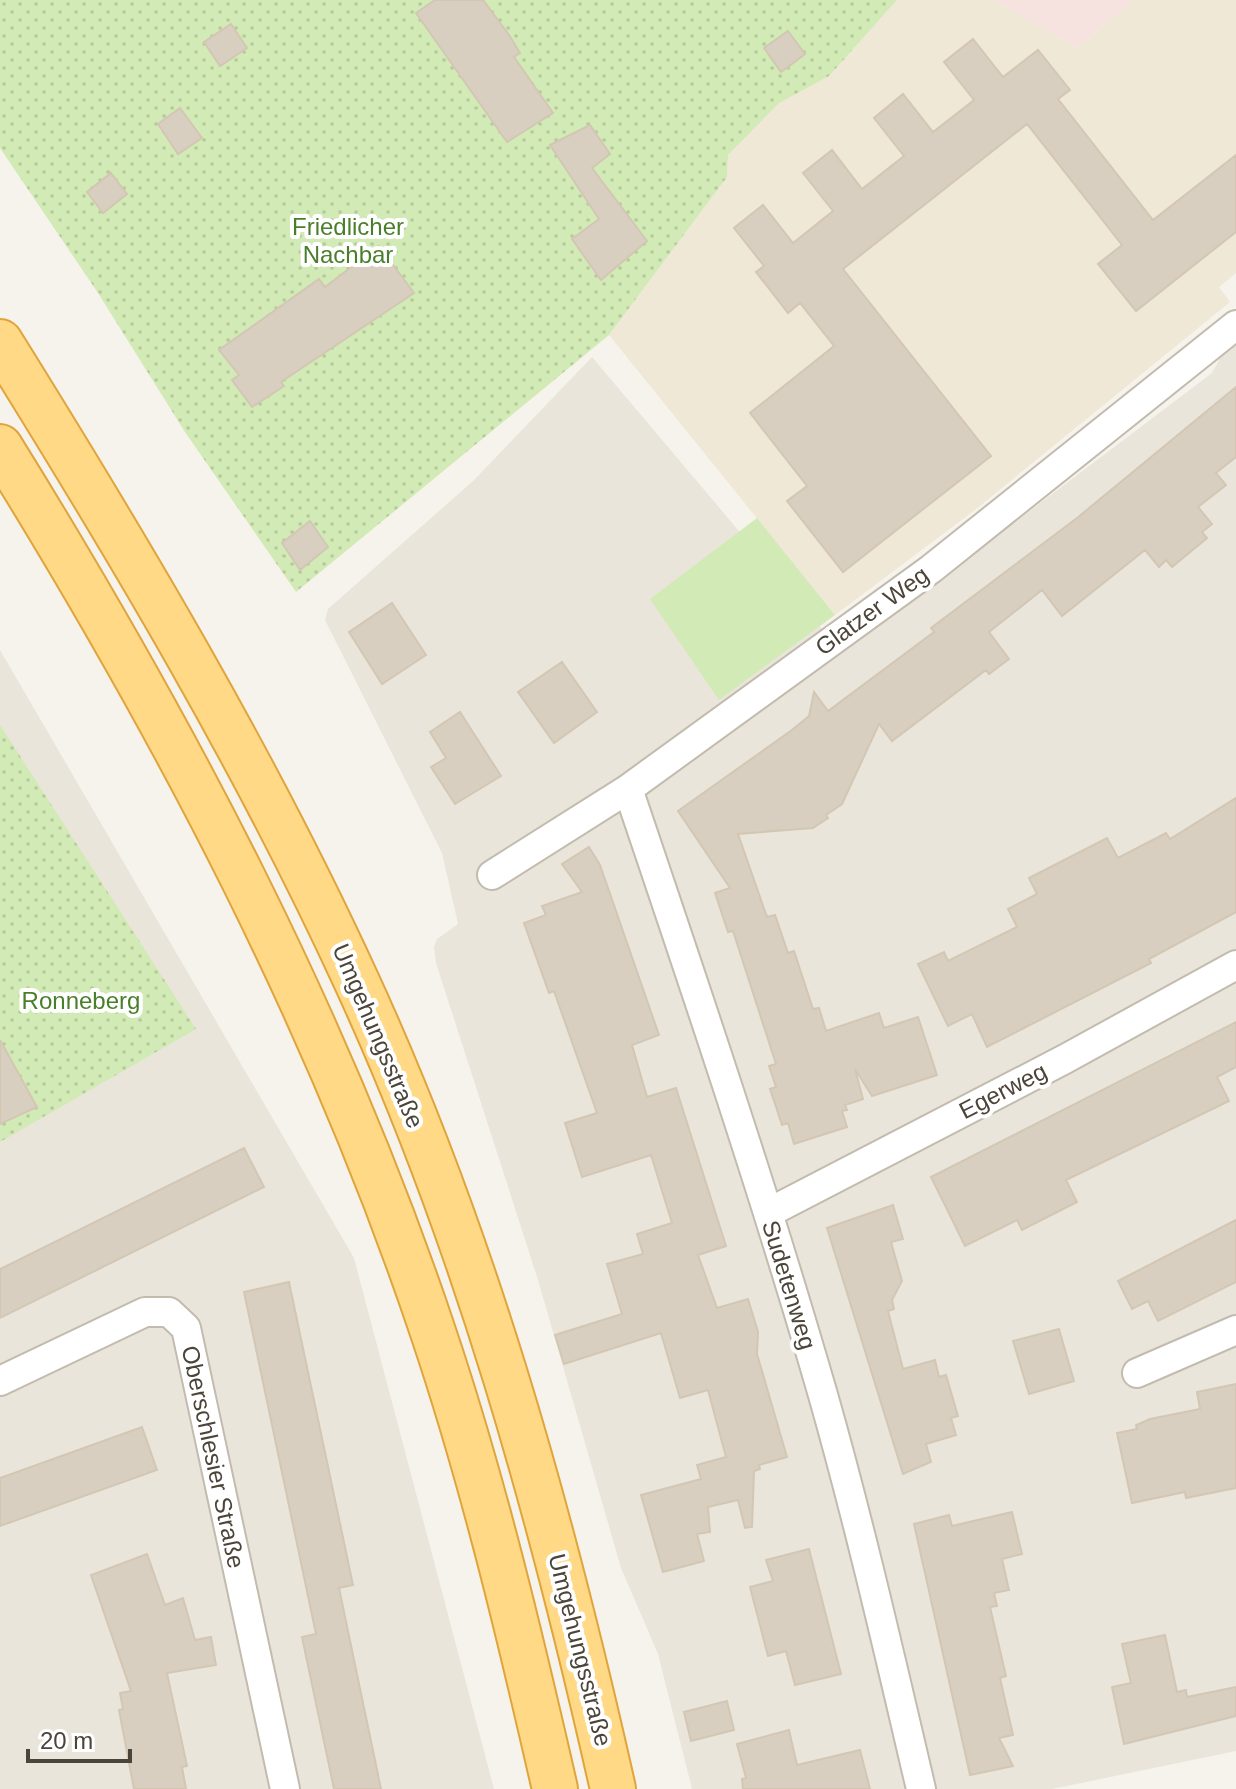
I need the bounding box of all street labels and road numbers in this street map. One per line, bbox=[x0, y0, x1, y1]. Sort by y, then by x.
street label: Glatzer Weg bbox=[810, 561, 933, 661]
street label: Umgehungsstraße bbox=[327, 940, 429, 1132]
street label: Egerweg bbox=[954, 1057, 1051, 1124]
street label: Sudetenweg bbox=[757, 1217, 822, 1353]
street label: Oberschlesier Straße bbox=[177, 1343, 250, 1571]
street label: Umgehungsstraße bbox=[544, 1551, 617, 1749]

